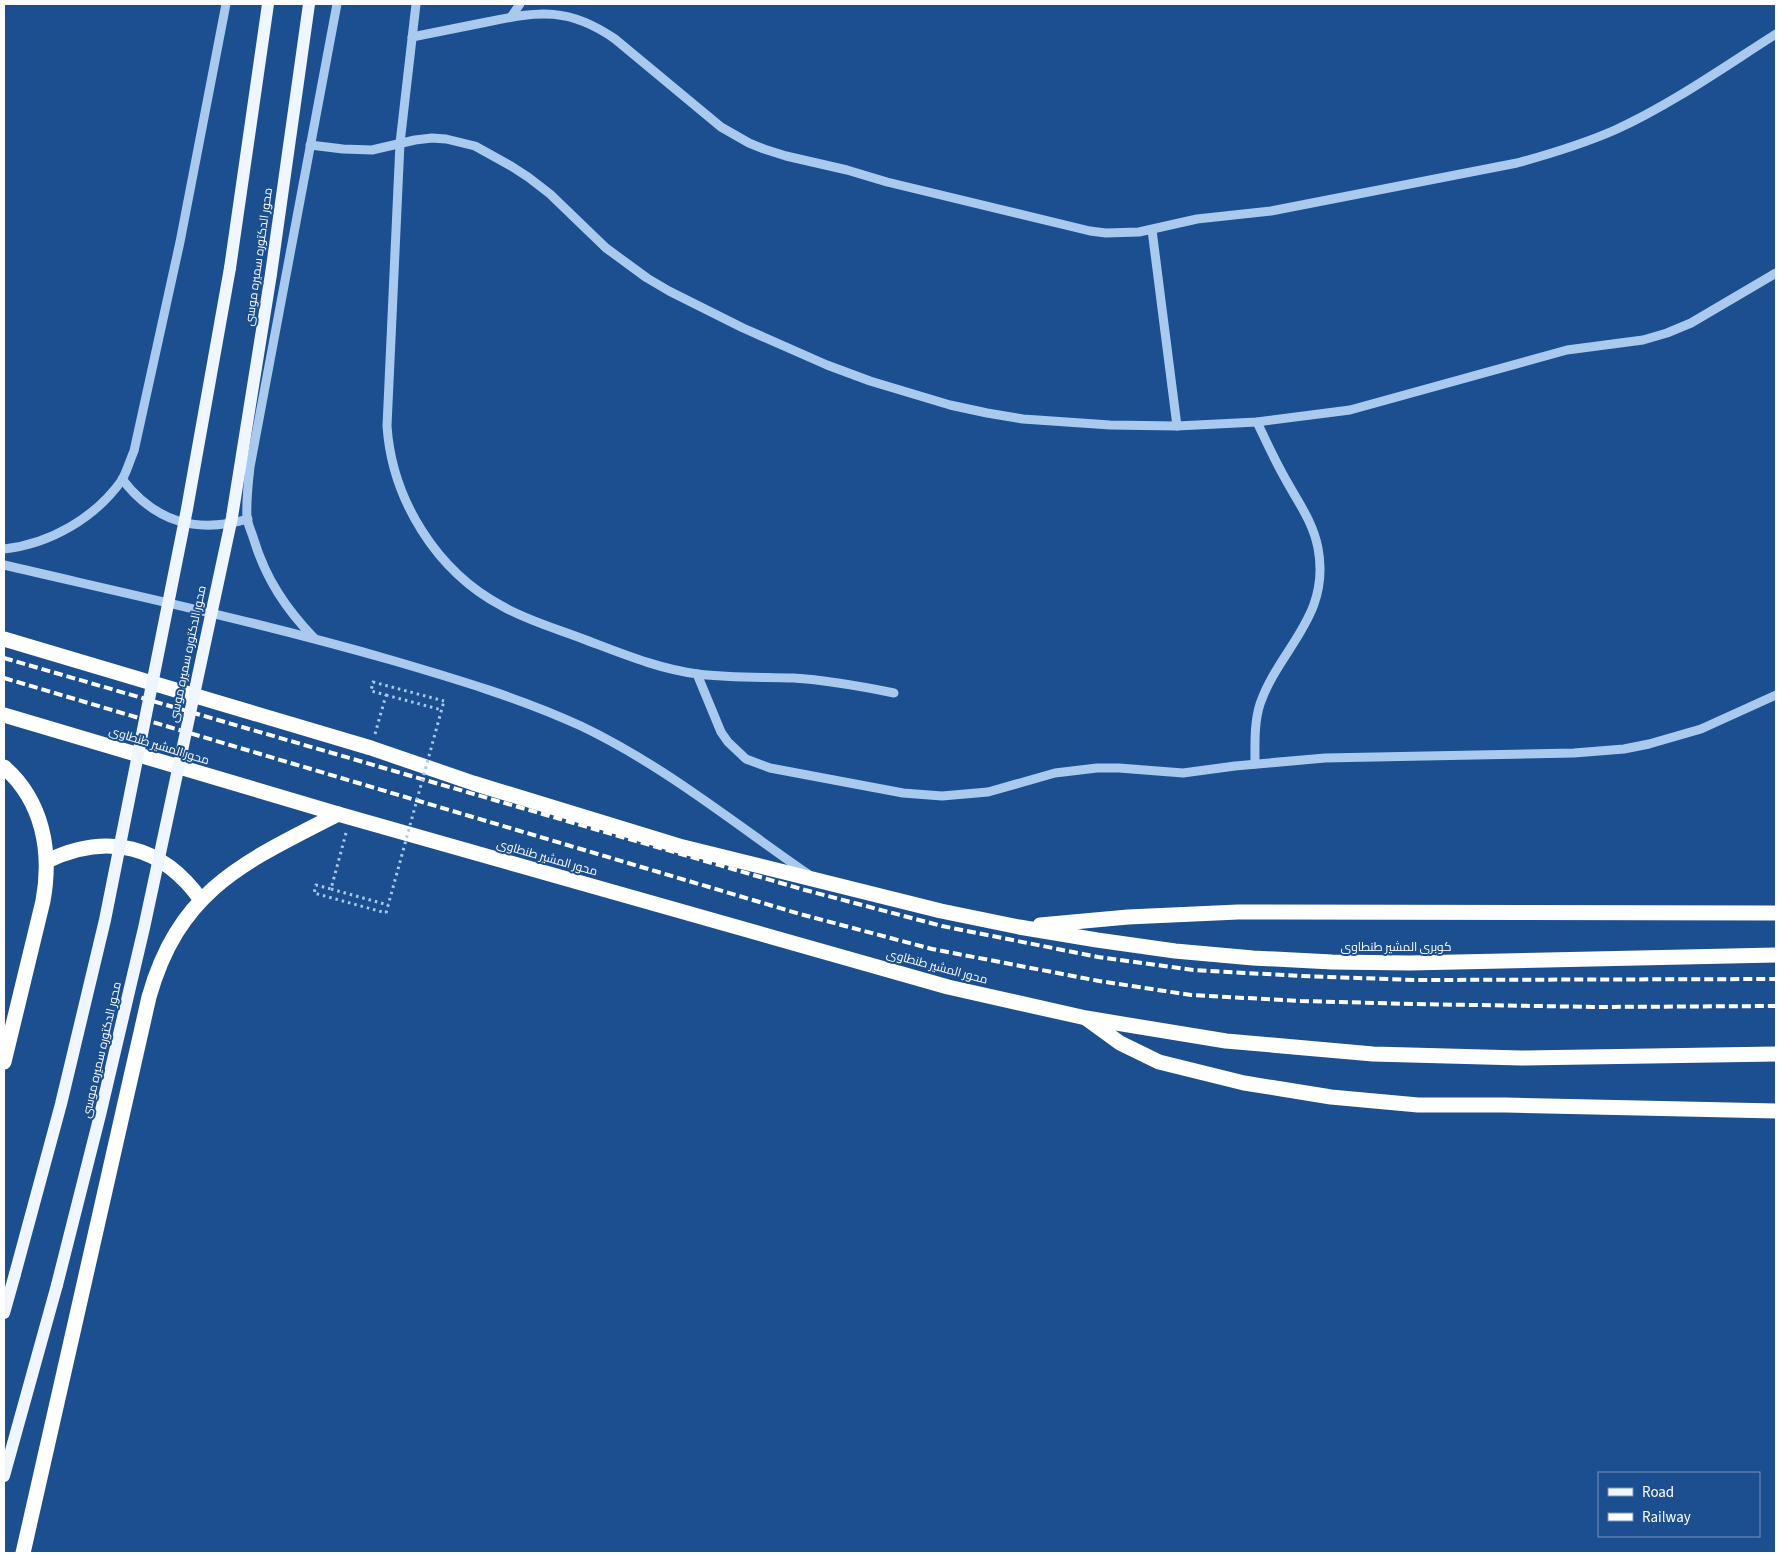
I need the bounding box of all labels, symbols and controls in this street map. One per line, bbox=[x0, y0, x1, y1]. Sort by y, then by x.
street label: محور الدكتوره سميره موسى bbox=[241, 187, 277, 327]
street label: محور الدكتوره سميره موسى bbox=[165, 584, 211, 724]
street label: محور المشير طنطاوى bbox=[107, 723, 211, 769]
street label: محور المشير طنطاوى bbox=[495, 835, 599, 881]
street label: كوبرى المشير طنطاوى bbox=[1340, 939, 1452, 956]
street label: محور المشير طنطاوى bbox=[884, 945, 990, 989]
street label: محور الدكتوره سميره موسى bbox=[78, 980, 126, 1120]
legend bbox=[1598, 1472, 1760, 1537]
text: Road bbox=[1642, 1482, 1674, 1503]
text: Railway bbox=[1642, 1507, 1691, 1528]

